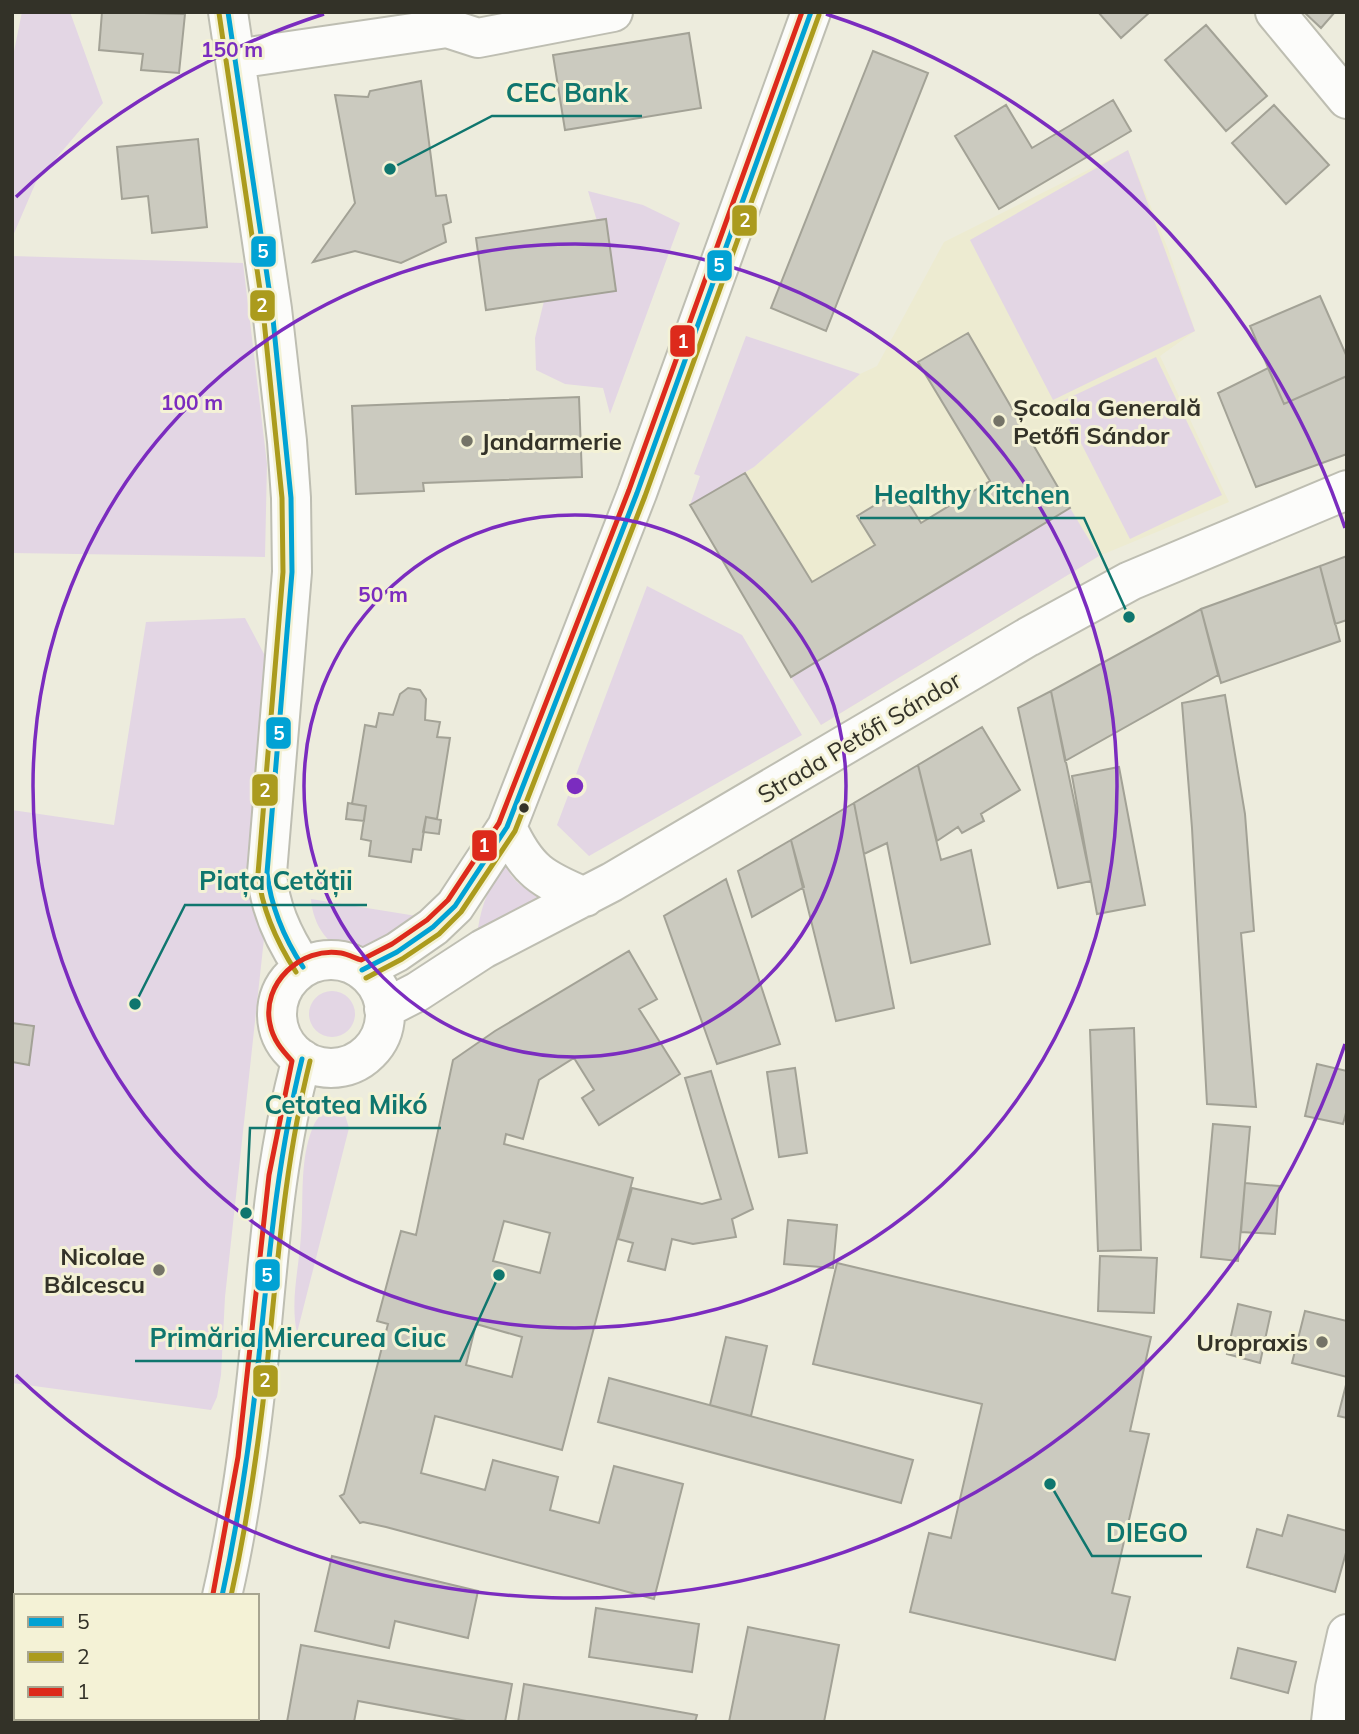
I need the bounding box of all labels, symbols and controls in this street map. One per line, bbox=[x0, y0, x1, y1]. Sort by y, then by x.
text: 150 m bbox=[201, 36, 263, 62]
callout: CEC Bank bbox=[492, 69, 642, 116]
text: CEC Bank bbox=[506, 76, 629, 109]
line badge: 2 bbox=[731, 204, 758, 237]
text: 2 bbox=[739, 208, 751, 232]
line badge: 5 bbox=[250, 235, 277, 268]
text: 5 bbox=[257, 239, 269, 263]
line badge: 5 bbox=[706, 249, 733, 282]
text: 5 bbox=[713, 253, 725, 277]
line badge: 2 bbox=[249, 289, 276, 322]
text: 2 bbox=[256, 293, 268, 317]
line badge: 1 bbox=[669, 324, 696, 358]
text: 1 bbox=[677, 329, 689, 353]
text: 100 m bbox=[161, 389, 223, 415]
place label: Școala Generală Petőfi Sándor bbox=[1013, 392, 1201, 450]
marker: Școala Generală Petőfi Sándor bbox=[991, 413, 1007, 429]
place label: Jandarmerie bbox=[481, 426, 622, 456]
marker: Jandarmerie bbox=[459, 433, 475, 449]
callout: Healthy Kitchen bbox=[860, 471, 1084, 518]
text: Healthy Kitchen bbox=[874, 478, 1070, 511]
text: 50 m bbox=[358, 581, 408, 607]
street label: Strada Petőfi Sándor bbox=[752, 664, 966, 810]
line badge: 5 bbox=[265, 716, 292, 750]
text: 5 bbox=[273, 721, 285, 745]
line badge: 2 bbox=[251, 773, 279, 807]
centre of rings bbox=[563, 774, 587, 798]
text: 2 bbox=[259, 778, 271, 802]
unlabelled marker bbox=[517, 801, 531, 815]
line badge: 1 bbox=[471, 829, 498, 862]
text: 1 bbox=[478, 833, 490, 857]
callout: Piața Cetății bbox=[185, 858, 367, 905]
text: Piața Cetății bbox=[199, 864, 353, 898]
callout: Cetatea Mikó bbox=[250, 1081, 441, 1128]
text: Cetatea Mikó bbox=[264, 1088, 428, 1121]
place label: Nicolae Bălcescu bbox=[44, 1241, 145, 1299]
line badge: 5 bbox=[254, 1258, 281, 1292]
marker: Nicolae Bălcescu bbox=[151, 1262, 167, 1278]
text: 5 bbox=[261, 1263, 273, 1287]
callout: Primăria Miercurea Ciuc bbox=[135, 1314, 460, 1361]
text: Primăria Miercurea Ciuc bbox=[150, 1321, 446, 1354]
place label: Uropraxis bbox=[1196, 1327, 1308, 1357]
marker: Uropraxis bbox=[1314, 1334, 1330, 1350]
line badge: 2 bbox=[252, 1364, 279, 1398]
text: 2 bbox=[259, 1368, 271, 1392]
callout: DIEGO bbox=[1092, 1509, 1202, 1556]
text: DIEGO bbox=[1106, 1516, 1188, 1549]
legend bbox=[14, 1594, 259, 1720]
text: 5 bbox=[77, 1608, 90, 1634]
text: 2 bbox=[77, 1643, 90, 1669]
text: 1 bbox=[77, 1678, 90, 1704]

